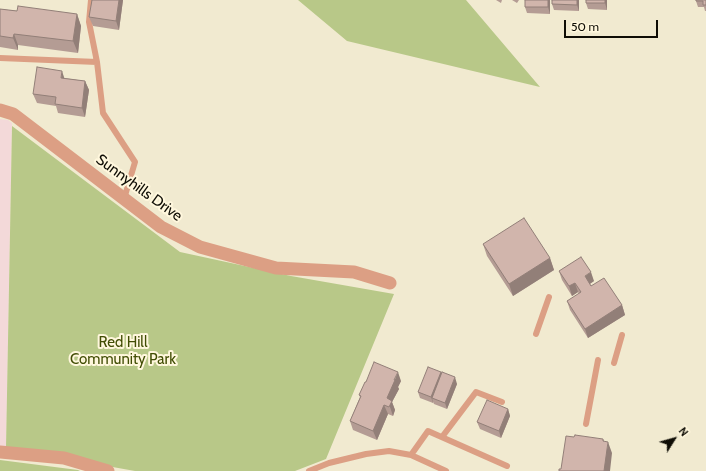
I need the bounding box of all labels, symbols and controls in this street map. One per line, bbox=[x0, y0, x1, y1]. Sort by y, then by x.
scale bar bbox=[566, 12, 660, 38]
text: 50 m bbox=[571, 19, 599, 34]
street label: Sunnyhills Drive bbox=[92, 151, 186, 225]
park label: Red Hill Community Park bbox=[70, 334, 176, 369]
north arrow bbox=[654, 419, 694, 459]
text: N bbox=[676, 424, 692, 439]

